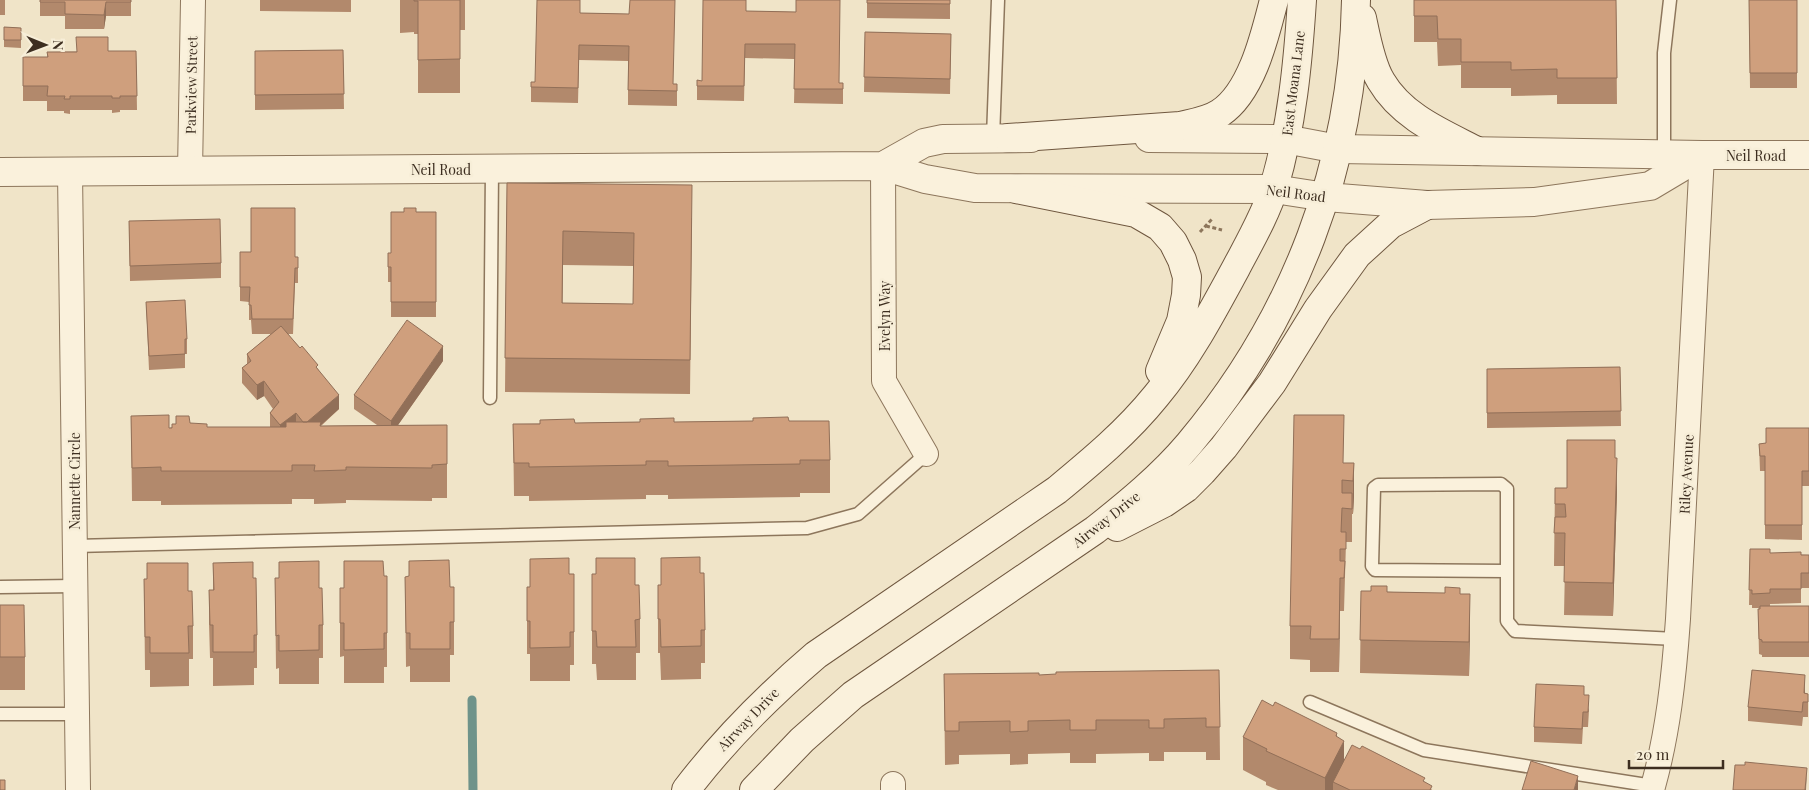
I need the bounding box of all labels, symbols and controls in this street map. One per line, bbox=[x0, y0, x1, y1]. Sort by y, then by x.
north arrow bbox=[20, 20, 70, 70]
street label: East Moana Lane bbox=[1277, 29, 1309, 137]
street label: Parkview Street bbox=[181, 35, 201, 134]
text: N bbox=[49, 40, 68, 50]
street label: Neil Road bbox=[1726, 146, 1786, 165]
street label: Neil Road bbox=[411, 160, 471, 179]
street label: Neil Road bbox=[1265, 180, 1327, 206]
street label: Evelyn Way bbox=[875, 281, 894, 351]
street label: Nannette Circle bbox=[65, 432, 84, 530]
street label: Riley Avenue bbox=[1674, 434, 1698, 514]
street label: Airway Drive bbox=[1067, 487, 1144, 552]
street label: Airway Drive bbox=[712, 683, 783, 756]
scale bar bbox=[1629, 738, 1723, 770]
text: 20 m bbox=[1636, 744, 1670, 764]

